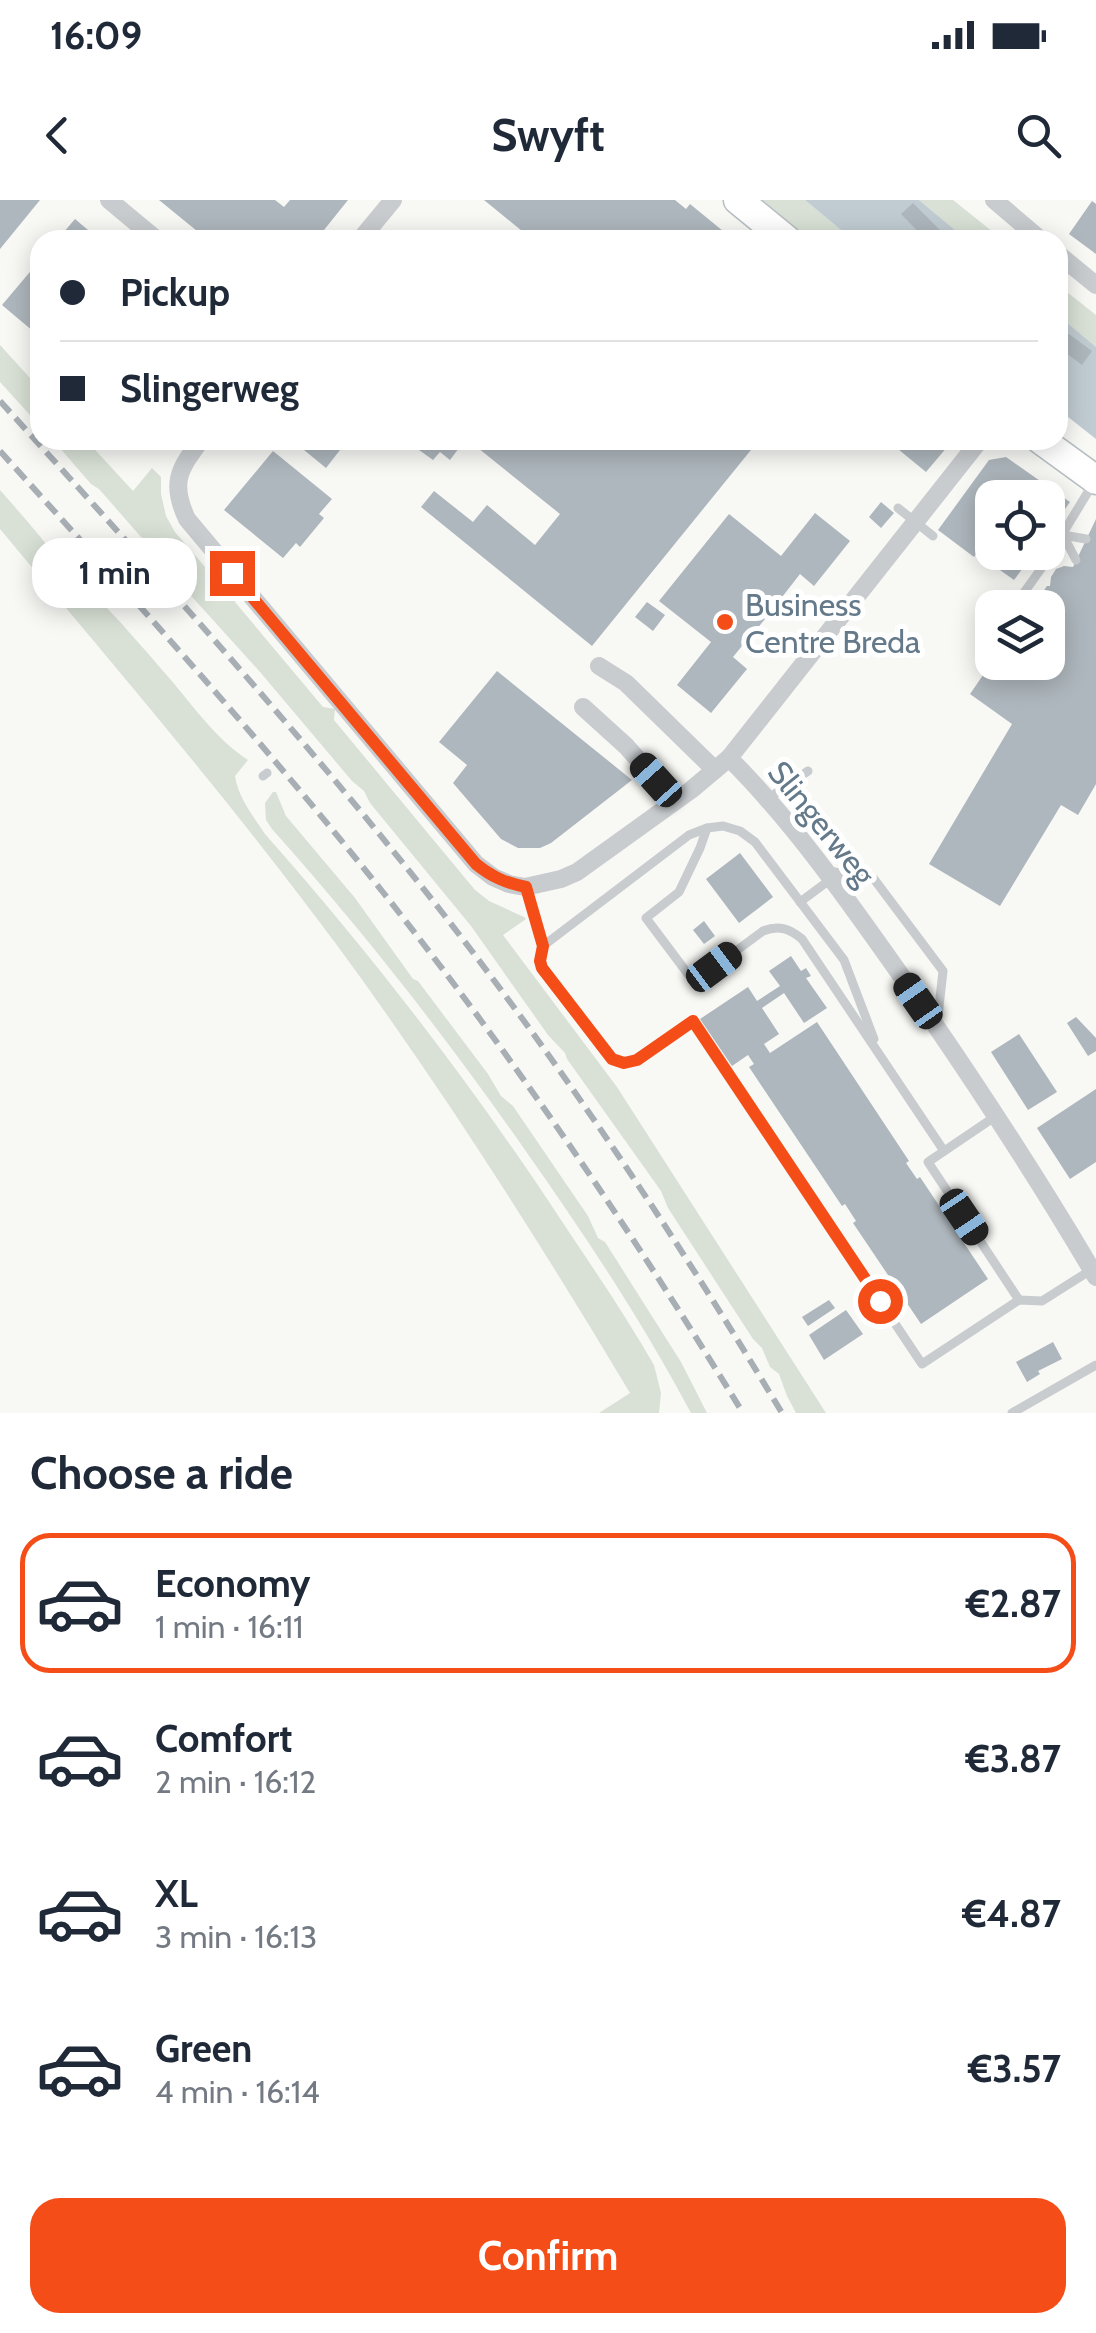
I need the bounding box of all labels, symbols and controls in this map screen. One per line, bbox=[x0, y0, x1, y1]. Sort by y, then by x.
text: 16:09 bbox=[50, 12, 142, 59]
icon: back bbox=[30, 108, 85, 163]
text: Swyft bbox=[491, 108, 605, 162]
icon: search bbox=[1011, 108, 1066, 163]
text: Pickup bbox=[120, 269, 230, 316]
text: Slingerweg bbox=[120, 365, 299, 412]
map controls bbox=[975, 480, 1065, 680]
button: locate bbox=[975, 480, 1065, 570]
callout: 1 min bbox=[32, 538, 197, 608]
route end bbox=[210, 551, 255, 596]
text: 1 min bbox=[78, 553, 151, 592]
place label: Business Centre Breda bbox=[745, 585, 921, 661]
button: layers bbox=[975, 590, 1065, 680]
marker: Business Centre Breda bbox=[714, 611, 736, 633]
car bbox=[625, 748, 687, 812]
street label: Slingerweg bbox=[760, 753, 885, 894]
car bbox=[681, 937, 747, 997]
car bbox=[889, 968, 947, 1034]
car bbox=[935, 1184, 993, 1250]
route start bbox=[858, 1279, 903, 1324]
text: Choose a ride bbox=[30, 1446, 293, 1500]
icon: car bbox=[35, 1558, 125, 1648]
text: Economy bbox=[155, 1560, 310, 1607]
text: €2.87 bbox=[966, 1580, 1061, 1627]
text: 1 min · 16:11 bbox=[155, 1607, 304, 1646]
icon: car bbox=[35, 1713, 125, 1803]
text: Comfort bbox=[155, 1715, 292, 1762]
text: €3.87 bbox=[965, 1735, 1061, 1782]
text: 2 min · 16:12 bbox=[155, 1762, 316, 1801]
icon: car bbox=[35, 1868, 125, 1958]
text: XL bbox=[155, 1870, 198, 1917]
text: €4.87 bbox=[962, 1890, 1061, 1937]
text: 3 min · 16:13 bbox=[155, 1917, 317, 1956]
icon: car bbox=[35, 2023, 125, 2113]
text: Green bbox=[155, 2025, 252, 2072]
text: €3.57 bbox=[968, 2045, 1061, 2092]
text: 4 min · 16:14 bbox=[155, 2072, 320, 2111]
button: Confirm bbox=[30, 2198, 1066, 2313]

